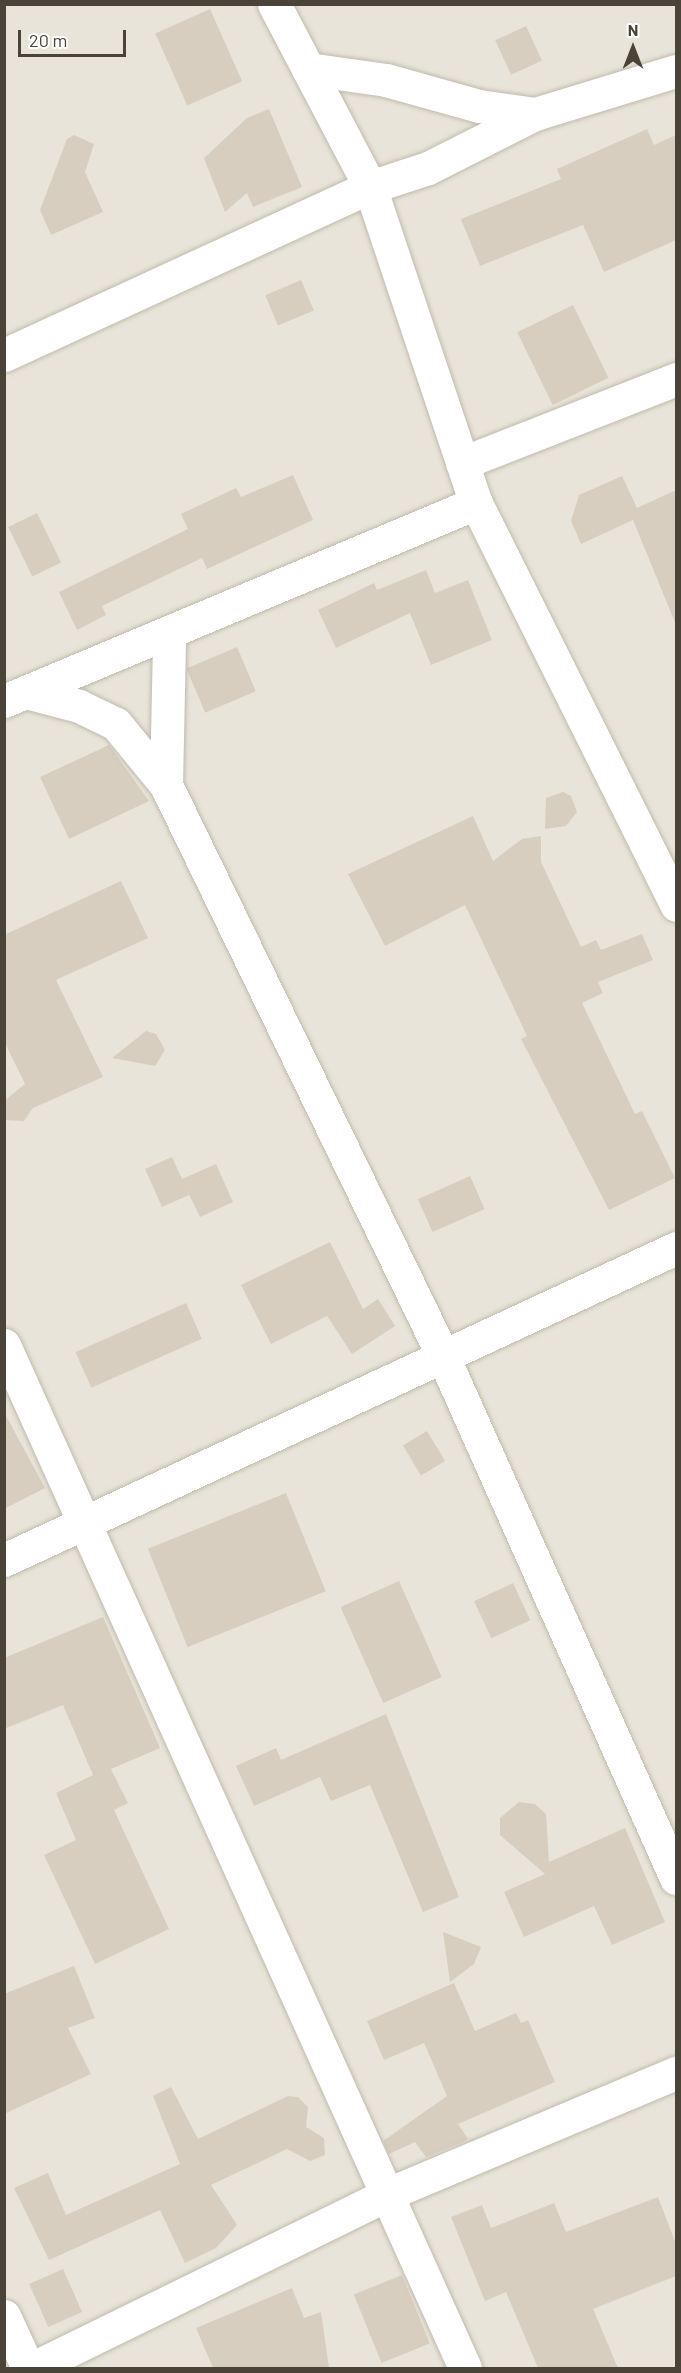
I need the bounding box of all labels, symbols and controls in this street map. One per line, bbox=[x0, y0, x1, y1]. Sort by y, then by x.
scale bar bbox=[21, 18, 129, 56]
north arrow bbox=[603, 18, 663, 78]
text: N bbox=[628, 20, 638, 39]
text: 20 m bbox=[29, 29, 67, 51]

